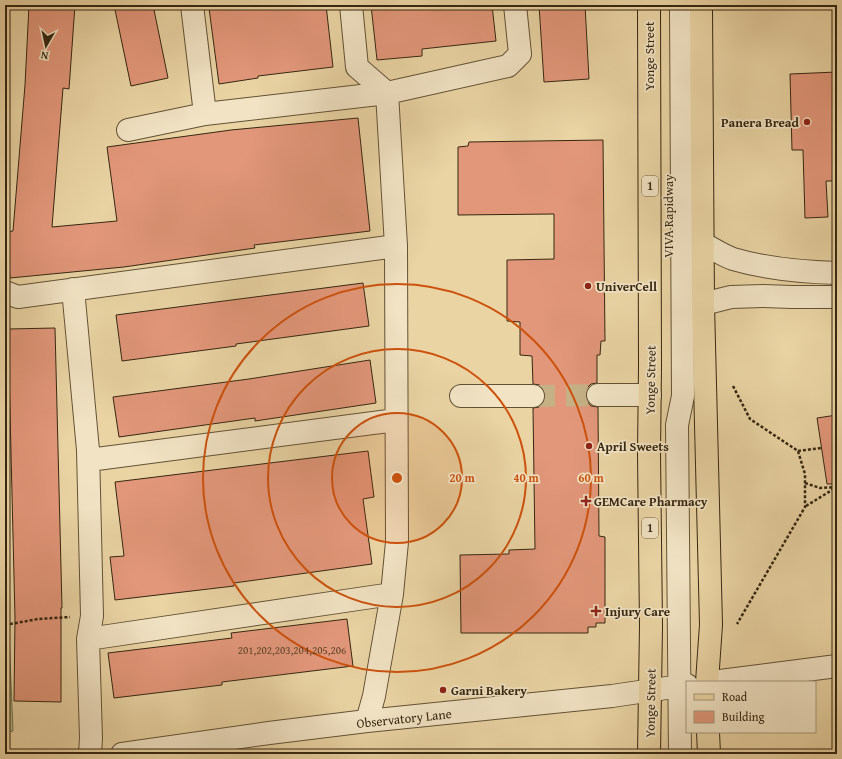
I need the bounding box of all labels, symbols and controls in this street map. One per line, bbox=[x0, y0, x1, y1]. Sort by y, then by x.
street label: Yonge Street bbox=[640, 21, 659, 91]
north arrow bbox=[26, 26, 66, 66]
text: N bbox=[39, 47, 49, 64]
place label: Panera Bread bbox=[721, 113, 800, 132]
marker: Panera Bread bbox=[802, 117, 812, 127]
street label: VIVA Rapidway bbox=[659, 174, 678, 258]
road number: 1 bbox=[642, 176, 658, 196]
place label: UniverCell bbox=[596, 277, 657, 296]
marker: UniverCell bbox=[583, 281, 593, 291]
street label: Yonge Street bbox=[640, 345, 661, 415]
place label: April Sweets bbox=[597, 437, 669, 456]
marker: April Sweets bbox=[584, 441, 594, 451]
text: 20 m bbox=[449, 469, 475, 486]
text: 40 m bbox=[513, 469, 539, 486]
text: 60 m bbox=[578, 469, 604, 486]
centre of rings bbox=[390, 471, 404, 485]
place label: GEMCare Pharmacy bbox=[594, 492, 708, 511]
marker: GEMCare Pharmacy bbox=[581, 496, 591, 506]
road number: 1 bbox=[642, 518, 658, 538]
place label: Injury Care bbox=[605, 602, 670, 621]
marker: Injury Care bbox=[590, 605, 602, 617]
house number: 201,202,203,204,205,206 bbox=[238, 642, 346, 658]
street label: Yonge Street bbox=[640, 668, 661, 738]
place label: Garni Bakery bbox=[451, 681, 527, 700]
legend bbox=[686, 681, 816, 733]
marker: Garni Bakery bbox=[438, 685, 448, 695]
text: Road bbox=[722, 688, 748, 705]
street label: Observatory Lane bbox=[356, 704, 452, 733]
text: Building bbox=[722, 708, 765, 725]

